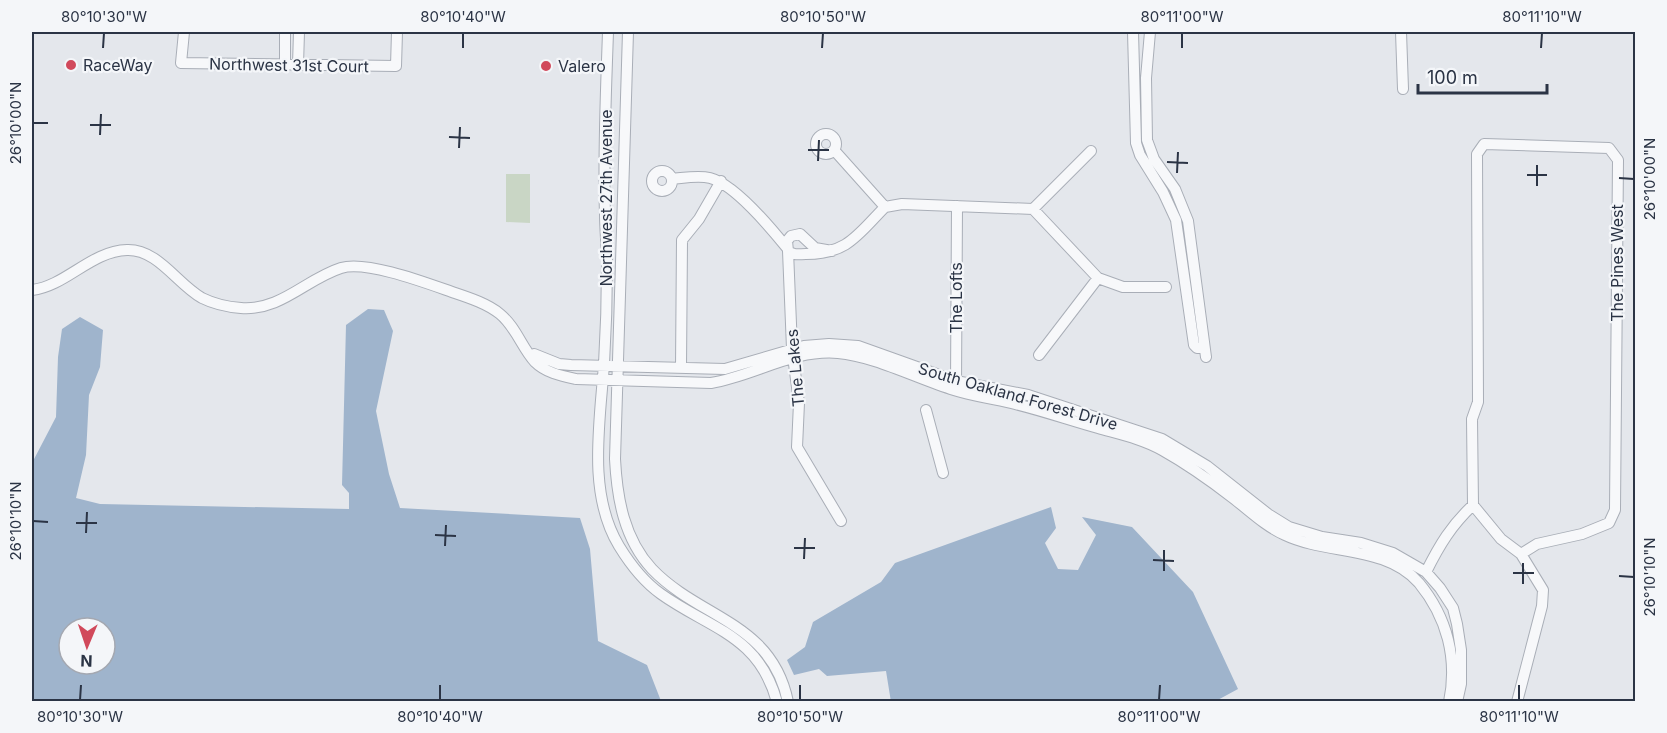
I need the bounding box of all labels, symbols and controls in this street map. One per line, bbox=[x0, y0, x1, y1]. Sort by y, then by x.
text: 80°10'30"W bbox=[61, 7, 147, 26]
text: 80°10'40"W bbox=[420, 7, 506, 26]
text: 80°10'50"W bbox=[780, 7, 866, 26]
text: 80°11'00"W bbox=[1141, 7, 1224, 26]
text: 80°11'10"W bbox=[1502, 7, 1582, 26]
street label: Northwest 31st Court bbox=[209, 54, 369, 76]
place label: RaceWay bbox=[83, 55, 153, 75]
place label: Valero bbox=[558, 56, 606, 76]
scale bar bbox=[1418, 57, 1547, 95]
marker: RaceWay bbox=[64, 58, 78, 72]
marker: Valero bbox=[539, 59, 553, 73]
text: 100 m bbox=[1427, 67, 1478, 88]
text: 26°10'00"N bbox=[6, 82, 25, 164]
street label: Northwest 27th Avenue bbox=[596, 109, 616, 287]
text: 26°10'00"N bbox=[1640, 138, 1659, 220]
street label: The Pines West bbox=[1607, 204, 1627, 322]
street label: The Lofts bbox=[946, 262, 966, 334]
street label: The Lakes bbox=[782, 328, 808, 408]
street label: South Oakland Forest Drive bbox=[916, 358, 1120, 434]
text: 26°10'10"N bbox=[6, 481, 25, 561]
text: 26°10'10"N bbox=[1640, 537, 1659, 617]
north arrow bbox=[57, 616, 117, 676]
text: N bbox=[80, 651, 93, 671]
text: 80°10'30"W bbox=[37, 707, 123, 726]
text: 80°10'40"W bbox=[397, 707, 483, 726]
text: 80°10'50"W bbox=[757, 707, 843, 726]
text: 80°11'00"W bbox=[1118, 707, 1201, 726]
text: 80°11'10"W bbox=[1479, 707, 1559, 726]

